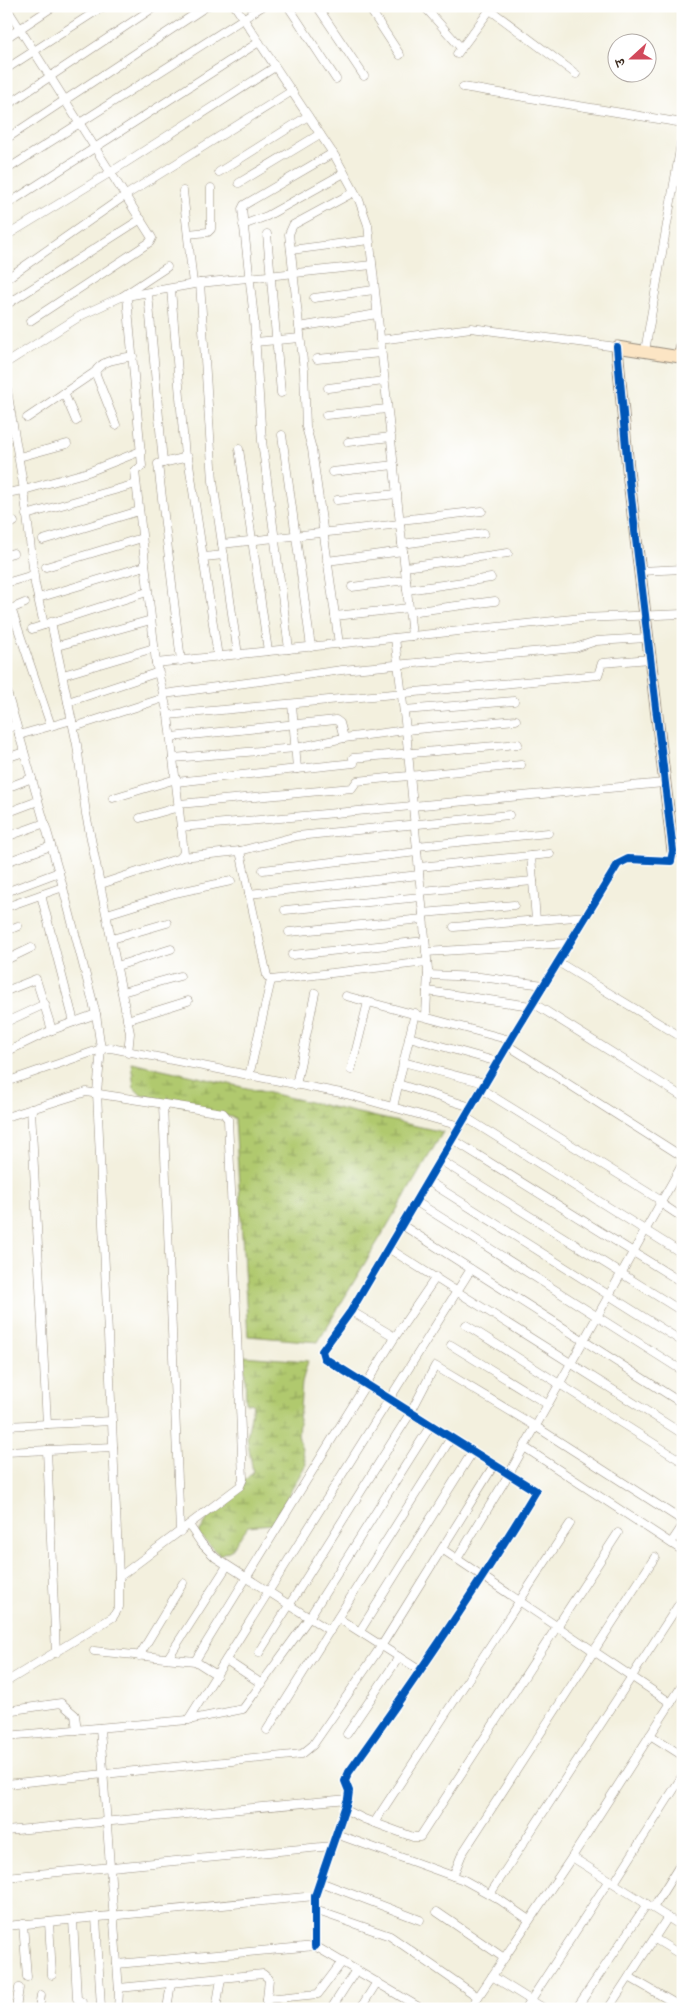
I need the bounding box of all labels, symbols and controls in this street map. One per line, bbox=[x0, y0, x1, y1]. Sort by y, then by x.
north arrow bbox=[606, 32, 656, 82]
text: उ bbox=[611, 54, 633, 70]

